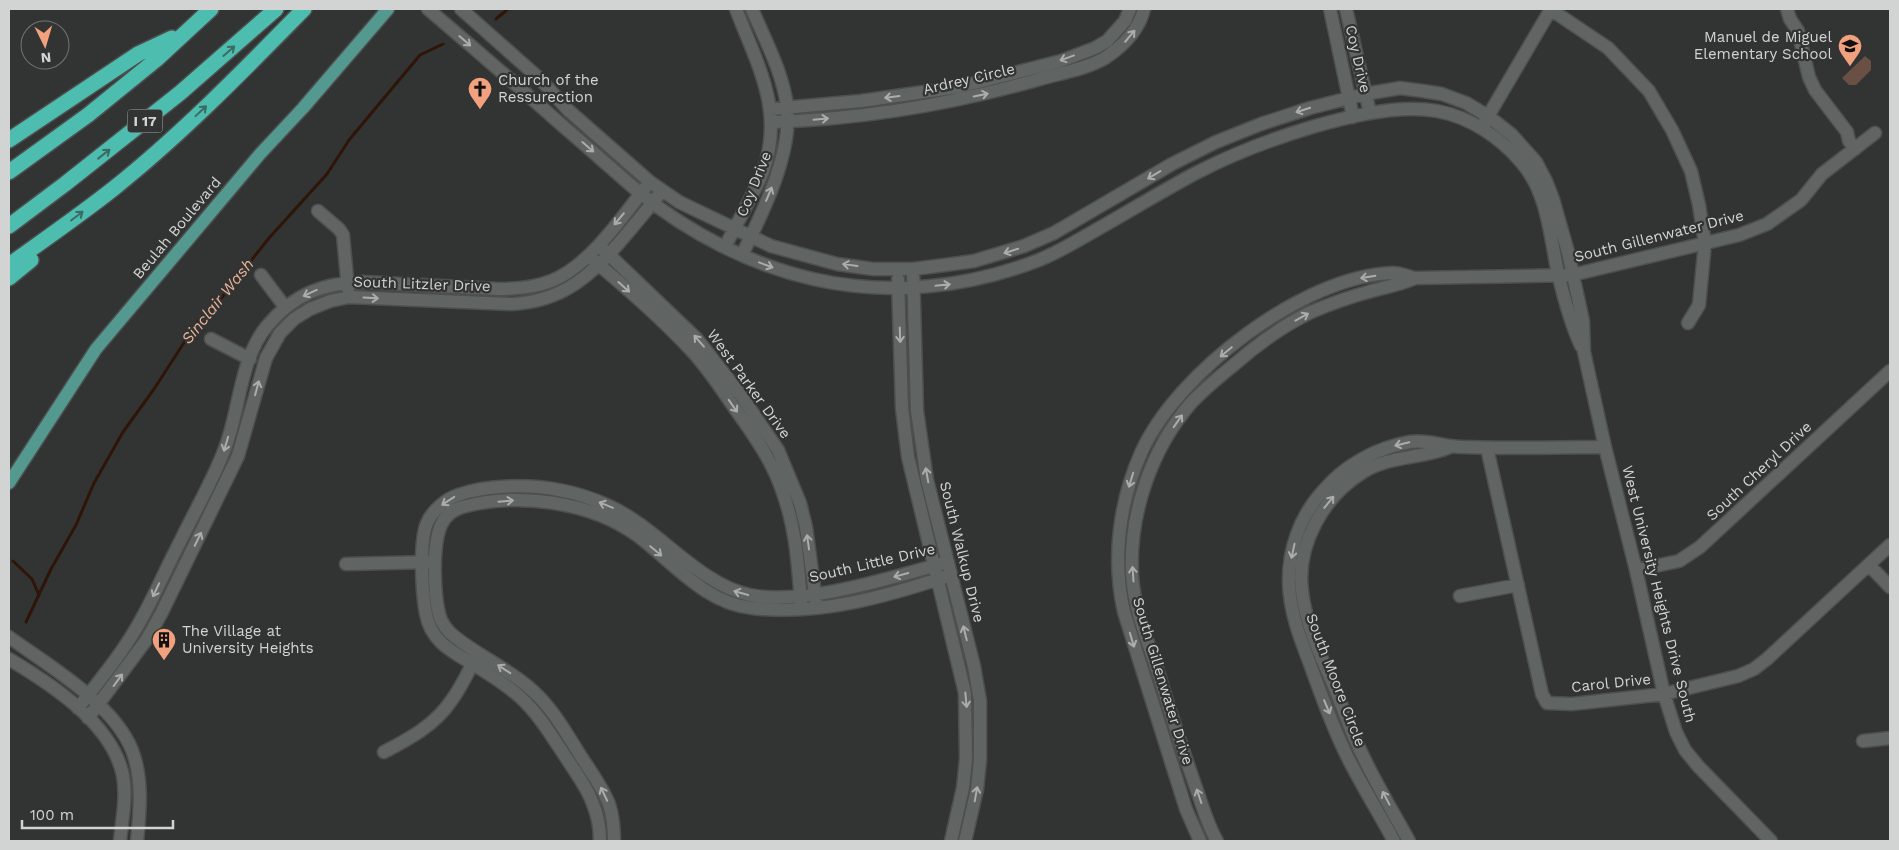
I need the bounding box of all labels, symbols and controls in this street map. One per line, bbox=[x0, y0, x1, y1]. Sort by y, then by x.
north arrow bbox=[20, 20, 70, 70]
street label: Coy Drive bbox=[1341, 23, 1375, 95]
place label: Manuel de Miguel Elementary School bbox=[1694, 28, 1832, 63]
one-way arrow bbox=[1124, 30, 1135, 43]
school or university icon: Manuel de Miguel Elementary School bbox=[1837, 33, 1863, 67]
one-way arrow bbox=[459, 35, 472, 46]
one-way arrow bbox=[223, 45, 236, 57]
text: N bbox=[40, 50, 52, 66]
one-way arrow bbox=[1060, 54, 1075, 63]
street label: Ardrey Circle bbox=[921, 60, 1017, 98]
place label: Church of the Ressurection bbox=[498, 71, 599, 106]
church icon: Church of the Ressurection bbox=[467, 76, 493, 110]
one-way arrow bbox=[973, 89, 989, 99]
one-way arrow bbox=[884, 92, 900, 102]
one-way arrow bbox=[195, 105, 207, 117]
one-way arrow bbox=[1295, 106, 1311, 115]
road number: I 17 bbox=[128, 110, 162, 132]
one-way arrow bbox=[812, 114, 828, 124]
one-way arrow bbox=[581, 141, 594, 152]
one-way arrow bbox=[97, 149, 110, 160]
street label: Coy Drive bbox=[733, 149, 775, 219]
one-way arrow bbox=[1148, 170, 1162, 180]
street label: Beulah Boulevard bbox=[129, 173, 225, 283]
one-way arrow bbox=[764, 187, 774, 202]
street label: South Gillenwater Drive bbox=[1572, 206, 1746, 266]
one-way arrow bbox=[70, 211, 84, 221]
one-way arrow bbox=[614, 213, 625, 226]
one-way arrow bbox=[1003, 246, 1019, 256]
water label: Sinclair Wash bbox=[177, 255, 258, 348]
one-way arrow bbox=[758, 260, 773, 270]
one-way arrow bbox=[843, 260, 859, 270]
one-way arrow bbox=[1360, 272, 1376, 282]
street label: South Litzler Drive bbox=[353, 273, 491, 295]
one-way arrow bbox=[935, 280, 951, 290]
one-way arrow bbox=[618, 281, 631, 293]
one-way arrow bbox=[302, 288, 317, 298]
one-way arrow bbox=[363, 293, 379, 302]
one-way arrow bbox=[1294, 312, 1308, 322]
street label: West Parker Drive bbox=[703, 326, 795, 442]
one-way arrow bbox=[895, 326, 905, 343]
one-way arrow bbox=[693, 335, 704, 348]
one-way arrow bbox=[1219, 346, 1232, 358]
one-way arrow bbox=[253, 381, 263, 397]
one-way arrow bbox=[728, 399, 738, 413]
one-way arrow bbox=[1173, 414, 1183, 428]
street label: South Cheryl Drive bbox=[1703, 418, 1815, 524]
one-way arrow bbox=[221, 435, 231, 451]
one-way arrow bbox=[1395, 440, 1411, 449]
street label: West University Heights Drive South bbox=[1618, 464, 1700, 724]
one-way arrow bbox=[921, 468, 931, 484]
one-way arrow bbox=[1125, 472, 1135, 488]
street label: South Walkup Drive bbox=[936, 480, 988, 624]
one-way arrow bbox=[441, 495, 455, 506]
one-way arrow bbox=[1324, 496, 1335, 509]
one-way arrow bbox=[498, 497, 514, 506]
one-way arrow bbox=[599, 500, 614, 509]
one-way arrow bbox=[194, 532, 203, 547]
one-way arrow bbox=[803, 535, 813, 551]
street label: South Little Drive bbox=[807, 540, 937, 586]
one-way arrow bbox=[1287, 543, 1297, 559]
one-way arrow bbox=[649, 546, 662, 557]
one-way arrow bbox=[1128, 566, 1138, 582]
one-way arrow bbox=[893, 570, 909, 580]
one-way arrow bbox=[150, 582, 160, 597]
one-way arrow bbox=[733, 587, 749, 597]
street label: South Gillenwater Drive bbox=[1129, 595, 1197, 767]
street label: South Moore Circle bbox=[1302, 611, 1370, 749]
place label: The Village at University Heights bbox=[182, 622, 314, 657]
one-way arrow bbox=[960, 626, 969, 642]
building icon: The Village at University Heights bbox=[151, 627, 177, 661]
one-way arrow bbox=[1128, 631, 1137, 647]
one-way arrow bbox=[497, 664, 511, 674]
street label: Carol Drive bbox=[1570, 670, 1652, 696]
one-way arrow bbox=[113, 673, 123, 687]
one-way arrow bbox=[961, 692, 970, 708]
one-way arrow bbox=[1322, 699, 1332, 714]
one-way arrow bbox=[971, 786, 981, 802]
one-way arrow bbox=[599, 787, 608, 802]
one-way arrow bbox=[1194, 789, 1203, 804]
one-way arrow bbox=[1380, 792, 1390, 806]
scale bar bbox=[22, 798, 174, 830]
text: 100 m bbox=[30, 806, 74, 824]

